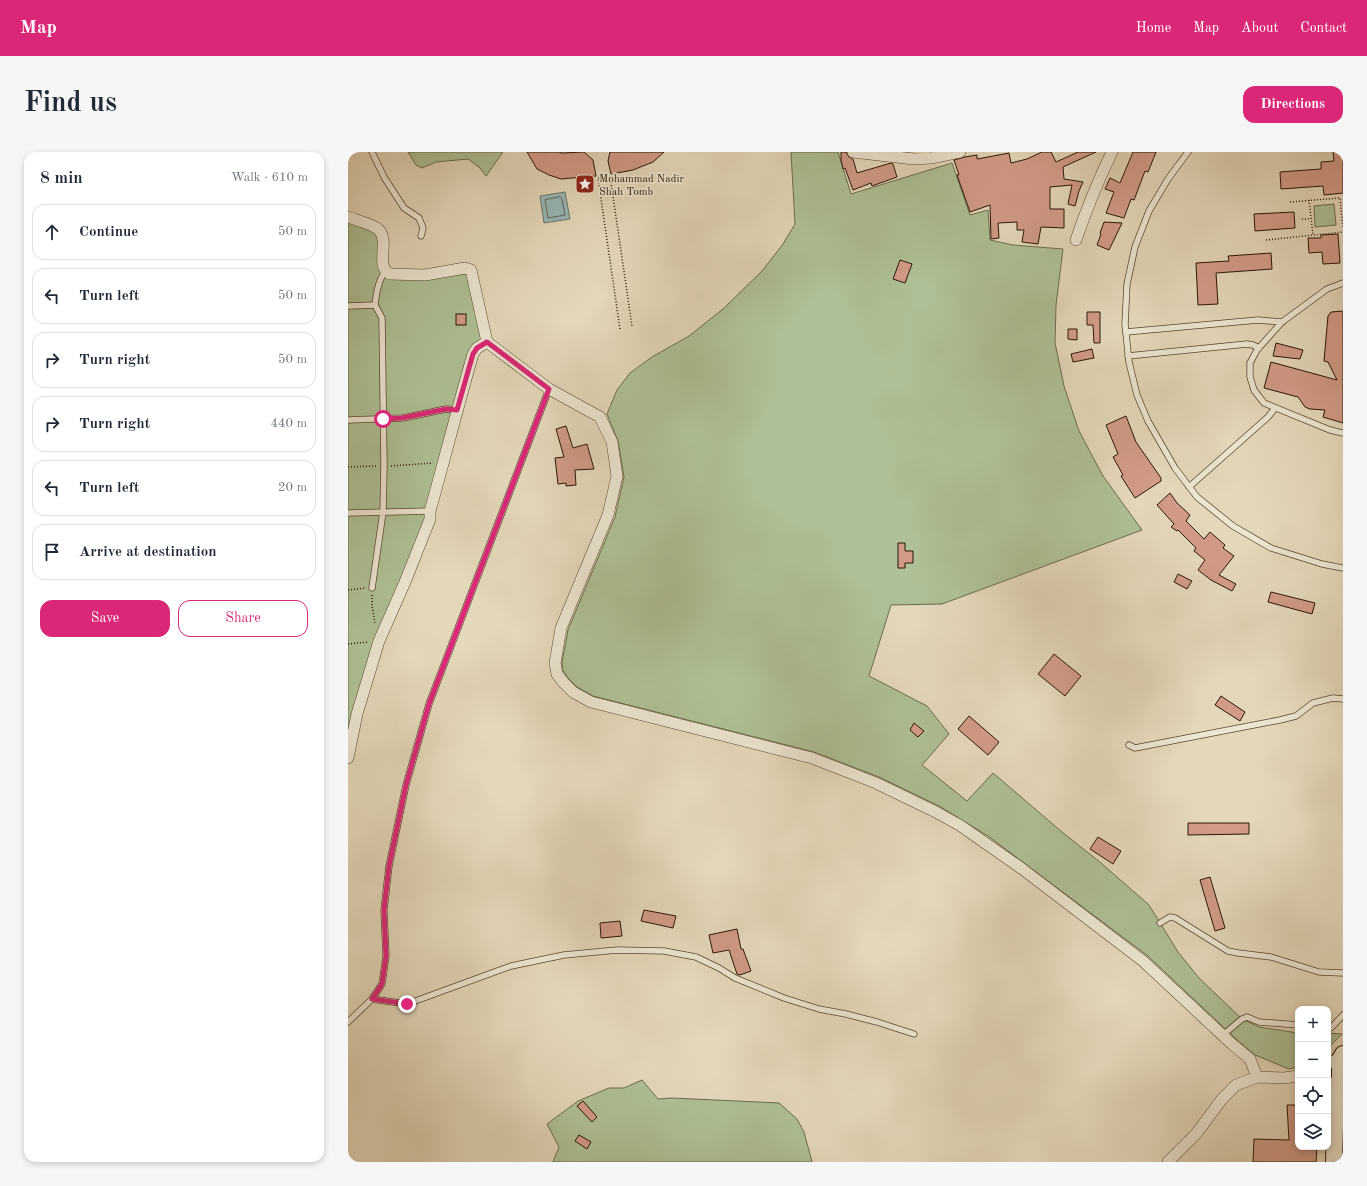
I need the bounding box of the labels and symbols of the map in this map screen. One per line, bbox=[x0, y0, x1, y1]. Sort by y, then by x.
place icon: Mohammad Nadir Shah Tomb bbox=[574, 173, 596, 195]
place label: Mohammad Nadir Shah Tomb bbox=[599, 174, 684, 198]
route start bbox=[374, 410, 392, 428]
route end bbox=[398, 995, 416, 1013]

